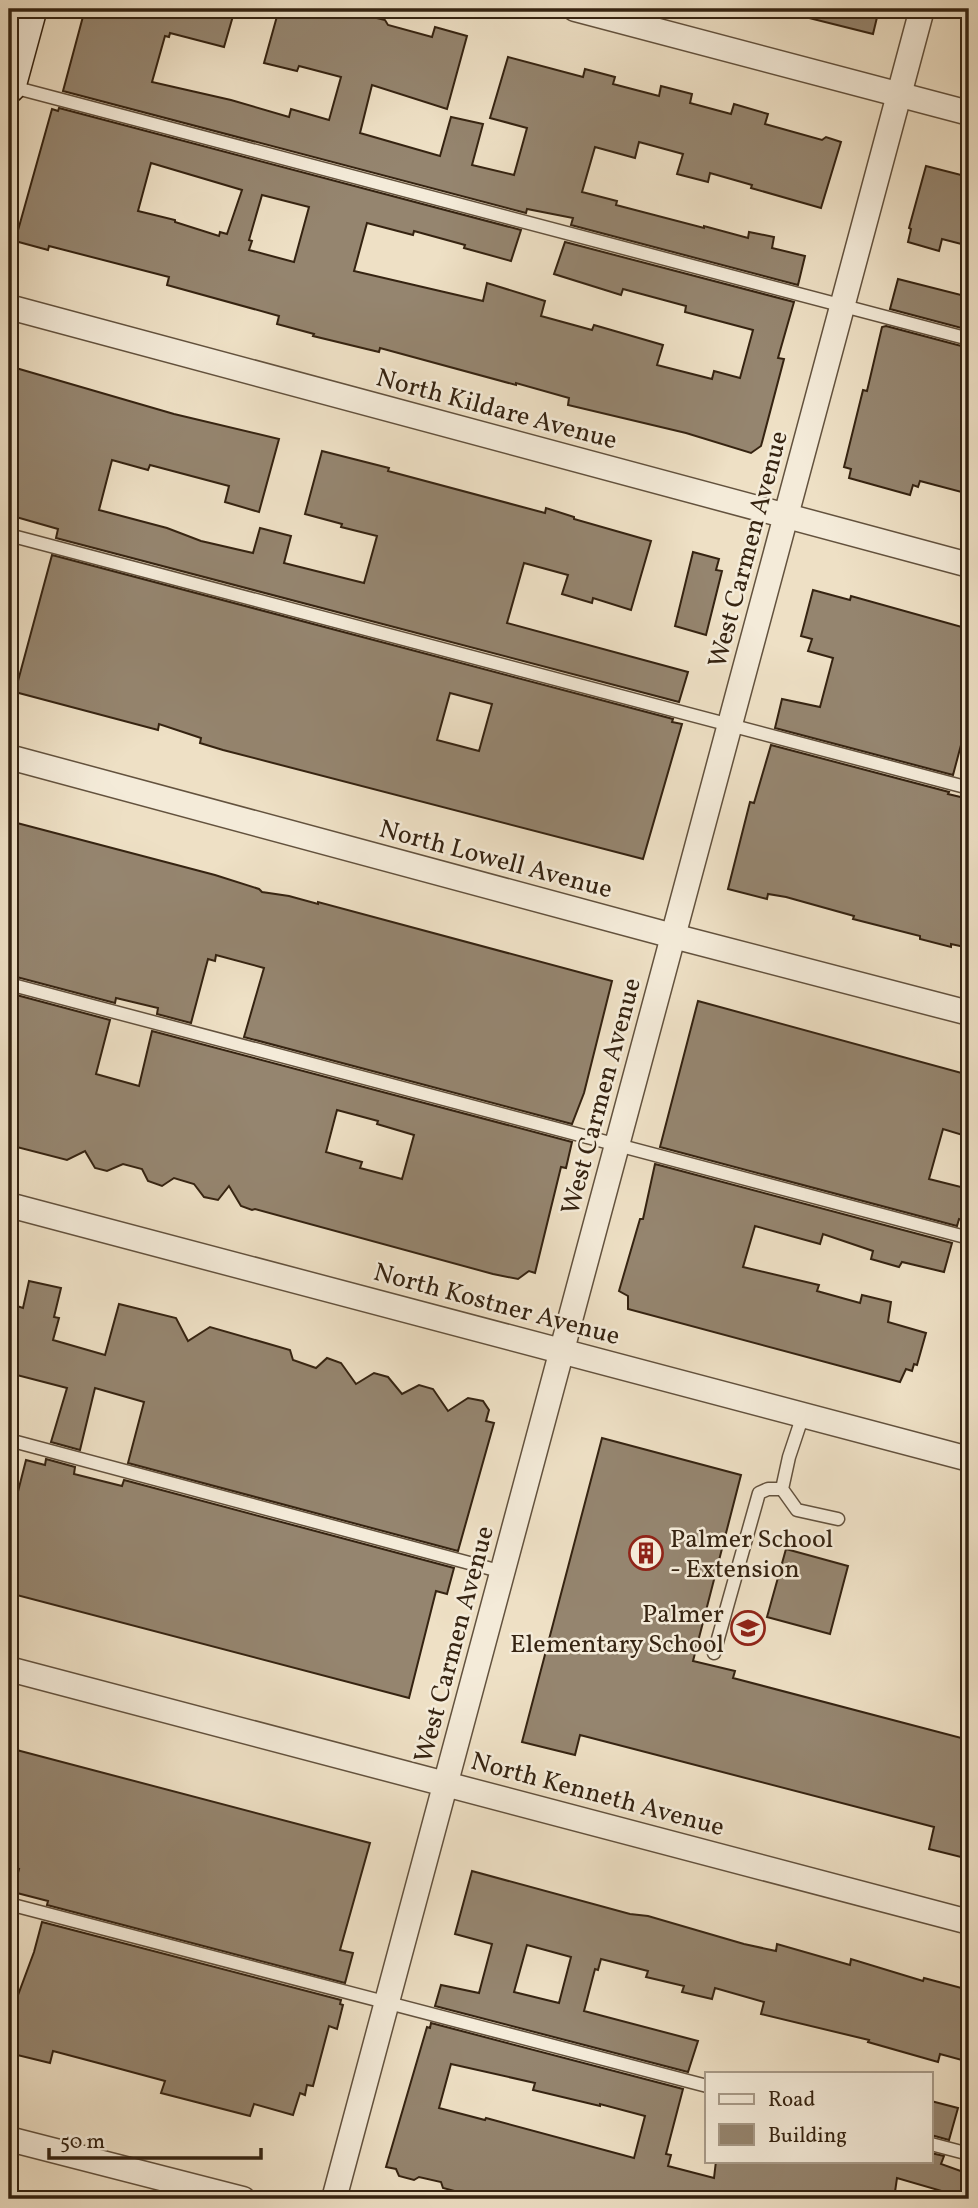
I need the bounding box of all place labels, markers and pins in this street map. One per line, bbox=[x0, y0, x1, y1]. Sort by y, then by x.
place label: Palmer School - Extension bbox=[670, 1522, 833, 1588]
building icon: Palmer School - Extension bbox=[627, 1534, 665, 1572]
place label: Palmer Elementary School bbox=[510, 1597, 724, 1663]
school or university icon: Palmer Elementary School bbox=[729, 1609, 767, 1647]

